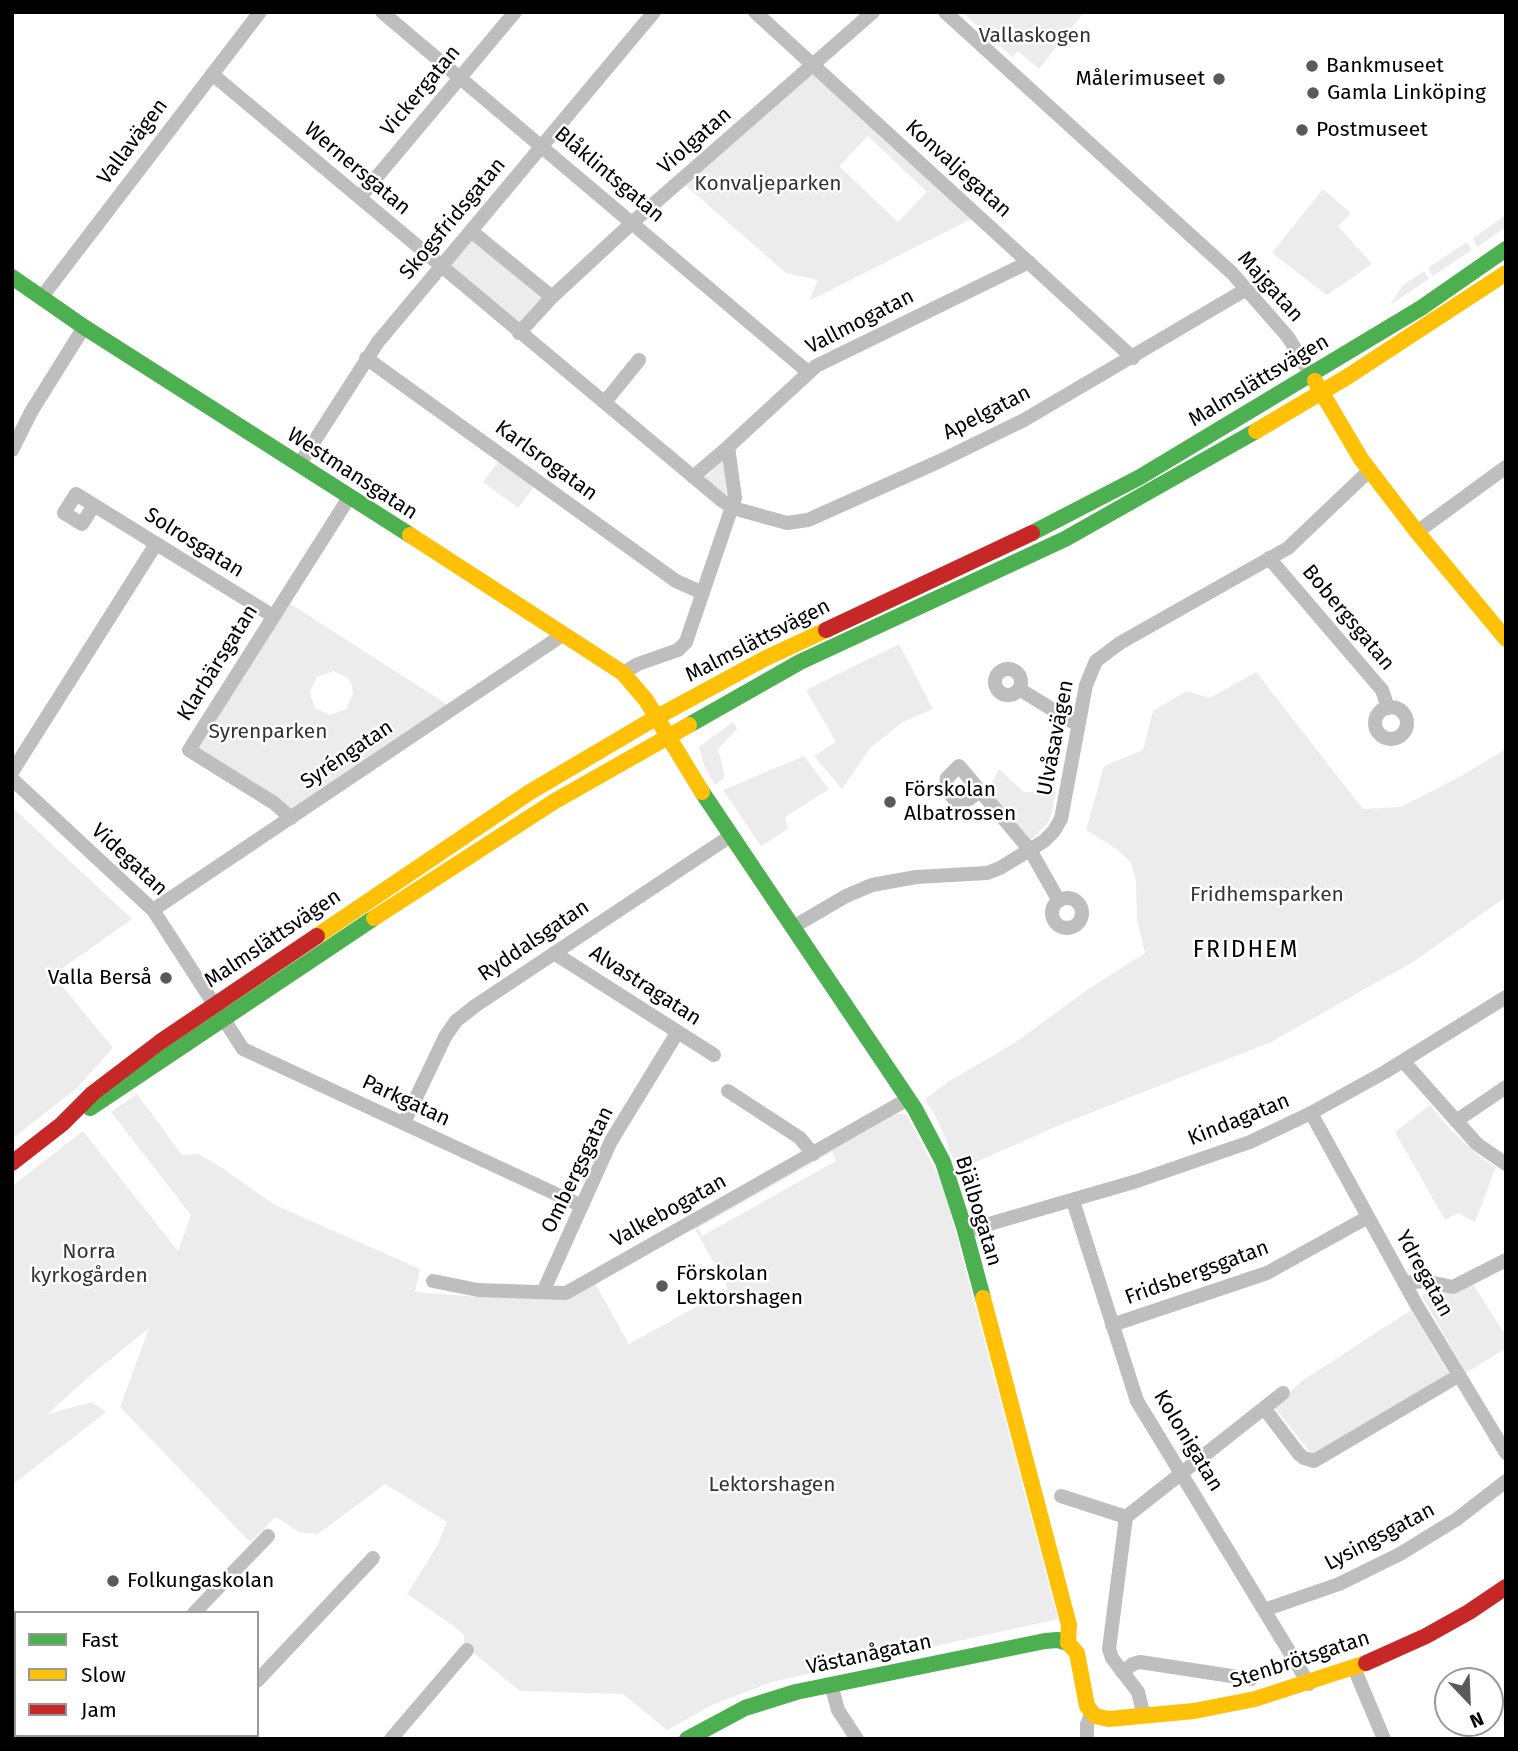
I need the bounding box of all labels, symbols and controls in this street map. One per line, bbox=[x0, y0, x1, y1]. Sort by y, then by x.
park label: Vallaskogen bbox=[979, 23, 1091, 49]
street label: Vickergatan bbox=[376, 41, 466, 141]
place label: Bankmuseet bbox=[1326, 53, 1444, 79]
marker: Bankmuseet bbox=[1304, 58, 1320, 74]
place label: Målerimuseet bbox=[1075, 66, 1205, 92]
marker: Målerimuseet bbox=[1211, 71, 1227, 87]
place label: Gamla Linköping bbox=[1327, 80, 1486, 106]
marker: Gamla Linköping bbox=[1305, 85, 1321, 101]
street label: Vallavägen bbox=[93, 94, 173, 190]
street label: Violgatan bbox=[653, 102, 737, 180]
street label: Konvaljegatan bbox=[900, 115, 1016, 223]
street label: Wernersgatan bbox=[299, 117, 415, 221]
place label: Postmuseet bbox=[1316, 117, 1428, 143]
street label: Blåklintsgatan bbox=[549, 122, 669, 228]
marker: Postmuseet bbox=[1294, 122, 1310, 138]
street label: Skogsfridsgatan bbox=[395, 153, 511, 285]
park label: Konvaljeparken bbox=[694, 171, 842, 197]
street label: Majgatan bbox=[1232, 246, 1308, 328]
street label: Vallmogatan bbox=[802, 284, 918, 360]
street label: Malmslättsvägen bbox=[1184, 329, 1334, 433]
street label: Apelgatan bbox=[939, 380, 1035, 446]
street label: Karlsrogatan bbox=[490, 415, 602, 507]
street label: Westmansgatan bbox=[282, 422, 422, 526]
street label: Solrosgatan bbox=[140, 503, 248, 583]
street label: Bobergsgatan bbox=[1296, 560, 1400, 676]
street label: Malmslättsvägen bbox=[681, 594, 835, 688]
street label: Klarbärsgatan bbox=[172, 600, 264, 726]
street label: Ulvåsavägen bbox=[1032, 678, 1080, 798]
street label: Syréngatan bbox=[296, 715, 398, 795]
park label: Syrenparken bbox=[209, 719, 327, 745]
place label: Förskolan Albatrossen bbox=[904, 777, 1016, 827]
marker: Förskolan Albatrossen bbox=[882, 794, 898, 810]
street label: Videgatan bbox=[86, 818, 172, 902]
park label: Fridhemsparken bbox=[1190, 882, 1344, 908]
street label: Malmslättsvägen bbox=[200, 884, 346, 994]
street label: Ryddalsgatan bbox=[474, 895, 594, 987]
district label: FRIDHEM bbox=[1194, 937, 1298, 965]
street label: Alvastragatan bbox=[584, 941, 706, 1031]
place label: Valla Berså bbox=[48, 965, 152, 991]
marker: Valla Berså bbox=[158, 970, 174, 986]
street label: Parkgatan bbox=[358, 1070, 454, 1132]
street label: Kindagatan bbox=[1184, 1088, 1294, 1152]
street label: Ombergsgatan bbox=[536, 1102, 620, 1238]
street label: Bjälbogatan bbox=[949, 1153, 1007, 1269]
street label: Valkebogatan bbox=[607, 1169, 731, 1253]
street label: Ydregatan bbox=[1390, 1226, 1458, 1322]
street label: Fridsbergsgatan bbox=[1122, 1235, 1272, 1311]
park label: Norra kyrkogården bbox=[30, 1239, 148, 1289]
place label: Förskolan Lektorshagen bbox=[676, 1261, 803, 1311]
marker: Förskolan Lektorshagen bbox=[654, 1278, 670, 1294]
street label: Kolonigatan bbox=[1148, 1386, 1228, 1496]
park label: Lektorshagen bbox=[708, 1472, 836, 1498]
street label: Lysingsgatan bbox=[1321, 1497, 1439, 1577]
place label: Folkungaskolan bbox=[127, 1568, 274, 1594]
marker: Folkungaskolan bbox=[105, 1573, 121, 1589]
legend bbox=[14, 1611, 259, 1737]
street label: Stenbrötsgatan bbox=[1227, 1626, 1373, 1694]
text: Fast bbox=[81, 1627, 119, 1653]
street label: Västanågatan bbox=[804, 1629, 934, 1681]
text: Slow bbox=[81, 1662, 126, 1688]
north arrow bbox=[1434, 1667, 1504, 1737]
text: Jam bbox=[81, 1697, 117, 1723]
text: N bbox=[1466, 1707, 1487, 1733]

